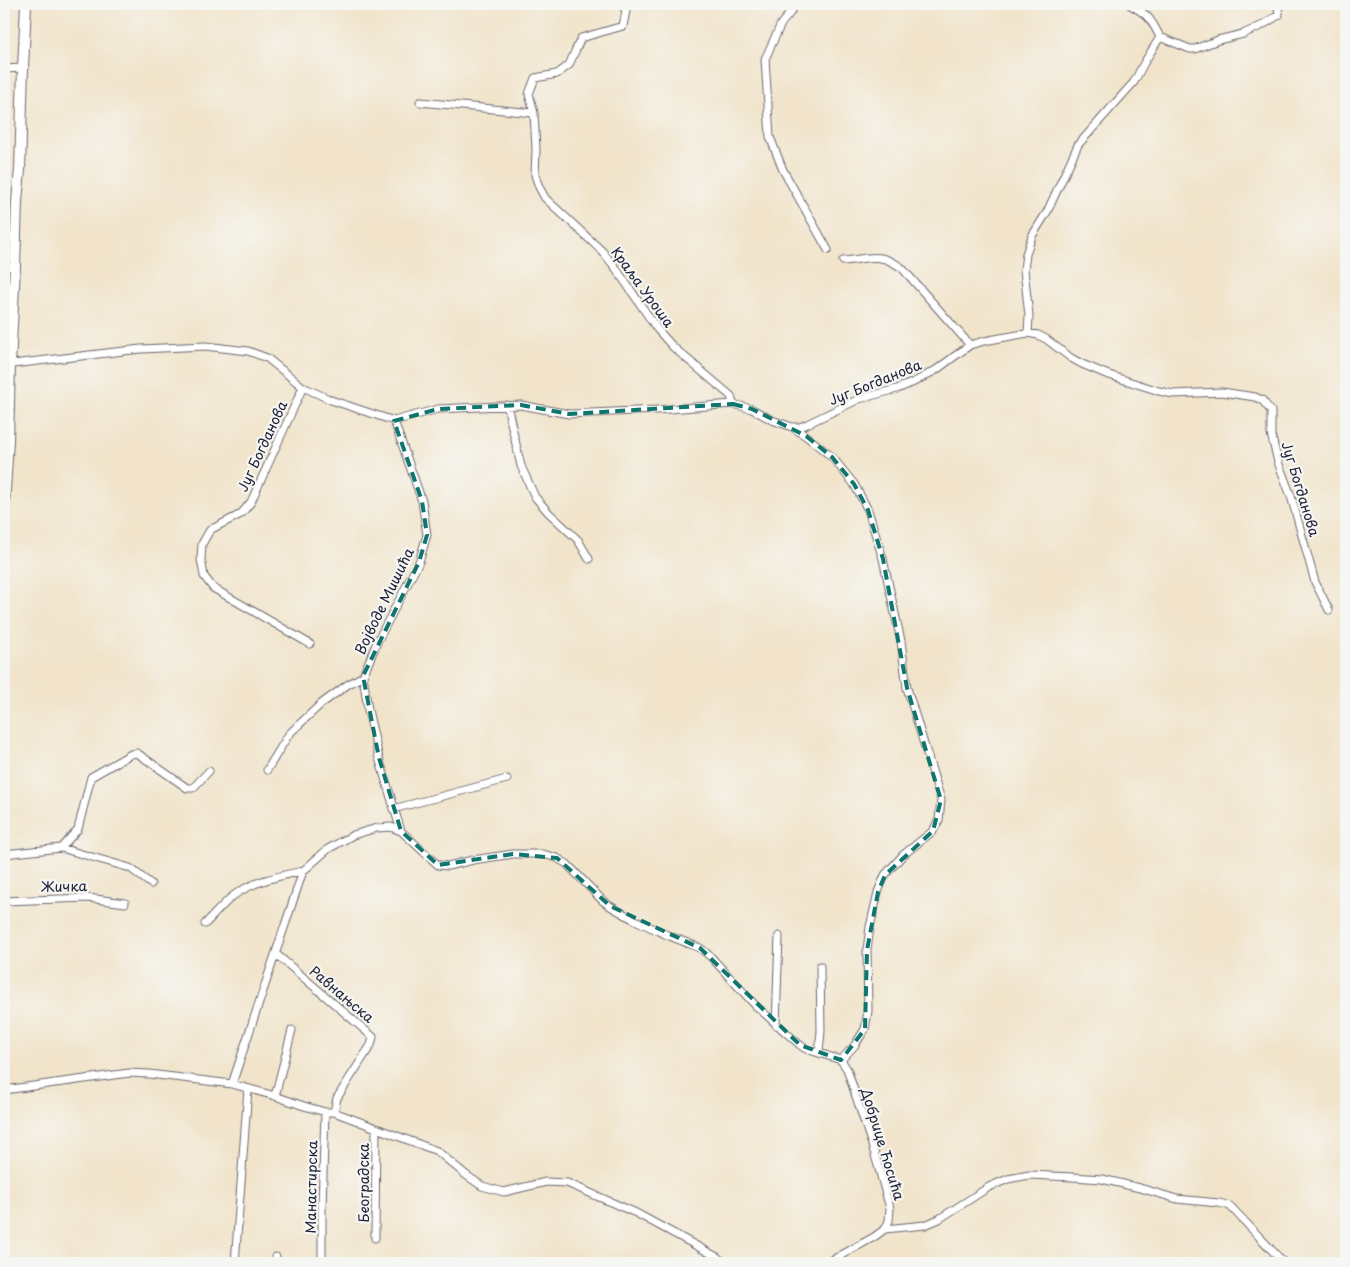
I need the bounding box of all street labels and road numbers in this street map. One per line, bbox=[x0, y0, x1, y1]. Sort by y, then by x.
street label: Краља Уроша bbox=[607, 242, 680, 332]
street label: Југ Богданова bbox=[825, 354, 925, 410]
street label: Југ Богданова bbox=[232, 397, 292, 495]
street label: Југ Богданова bbox=[1277, 439, 1326, 539]
street label: Војводе Мишића bbox=[349, 544, 419, 658]
street label: Жичка bbox=[41, 875, 88, 897]
street label: Равнањска bbox=[305, 961, 379, 1028]
street label: Добрице Ћосића bbox=[856, 1084, 910, 1203]
street label: Манастирска bbox=[300, 1140, 322, 1234]
street label: Београдска bbox=[353, 1143, 374, 1223]

